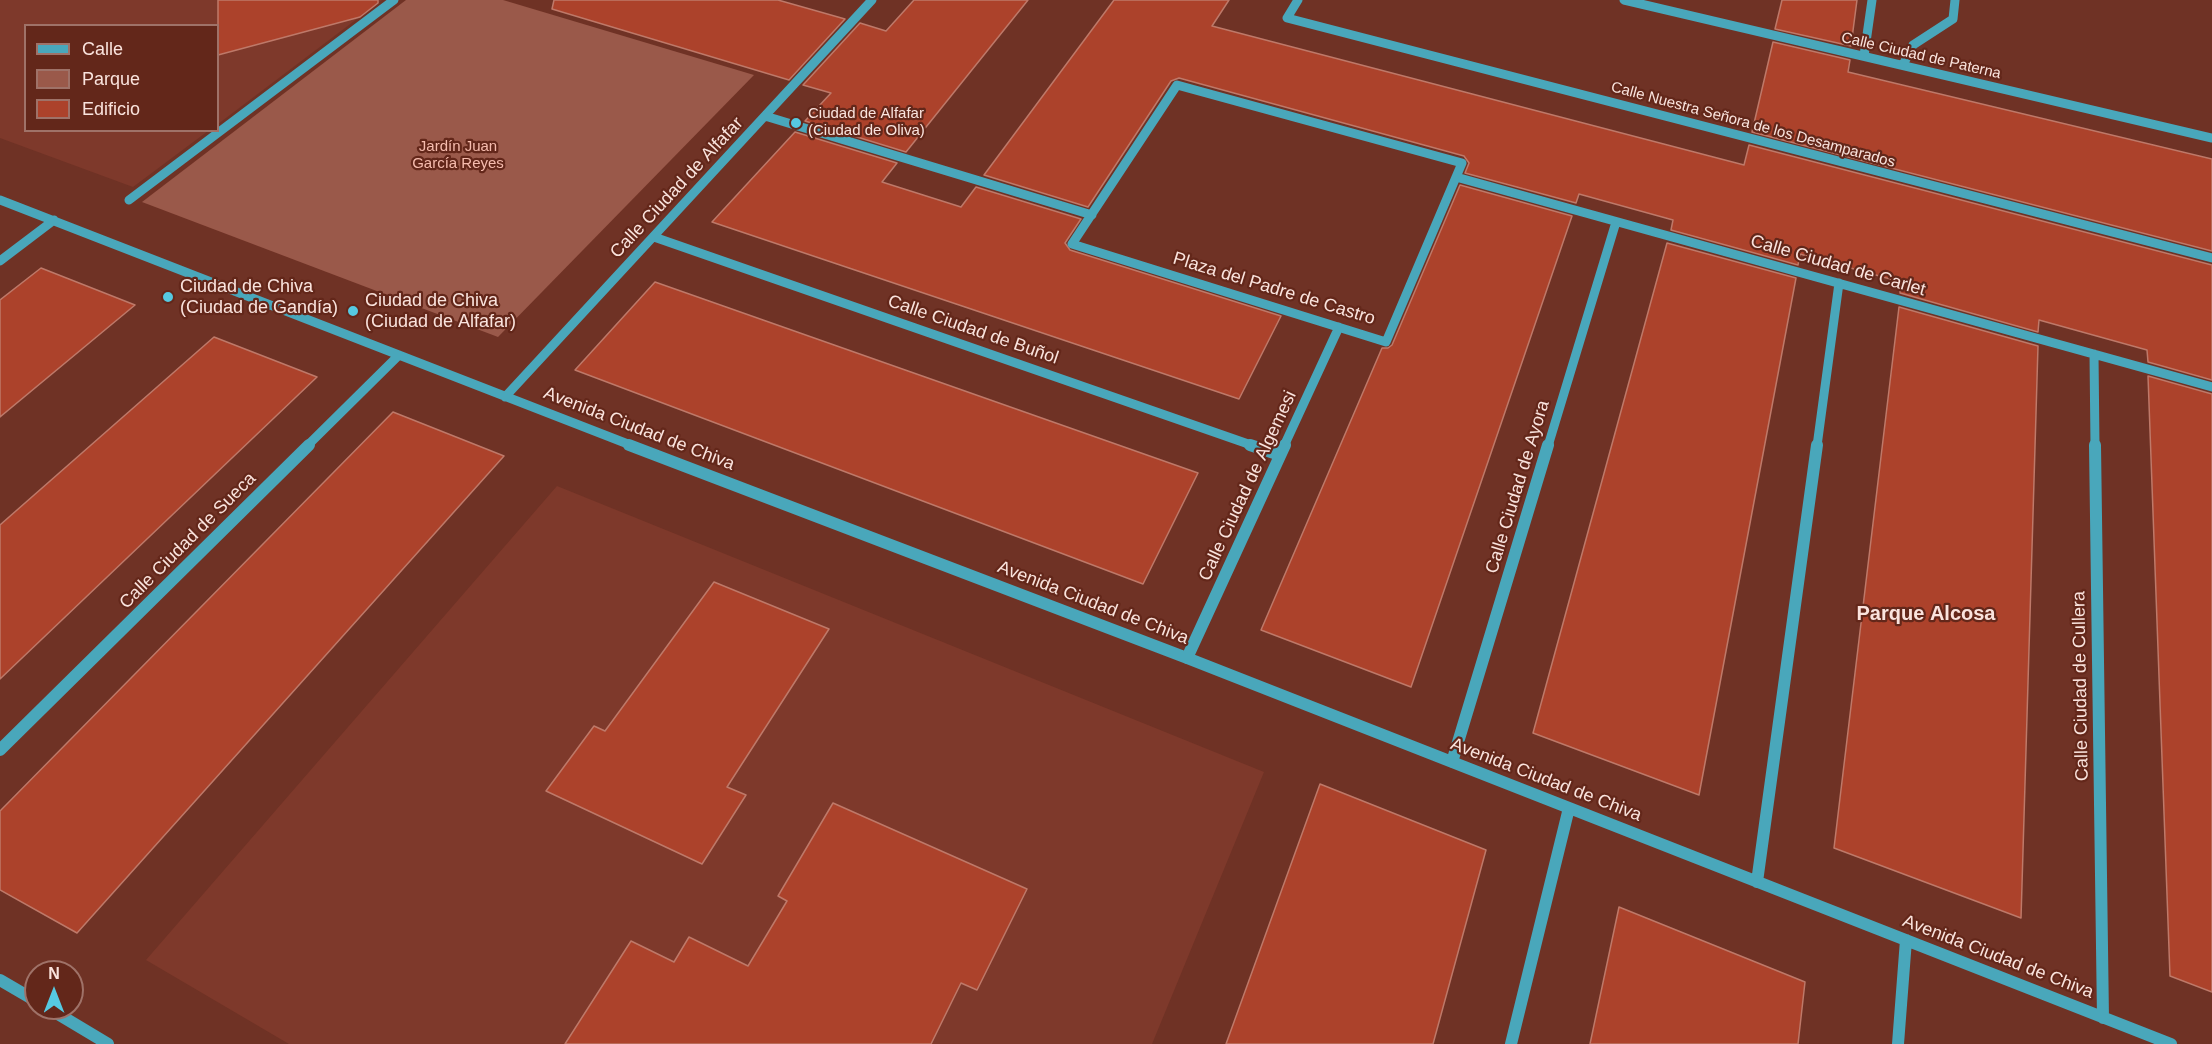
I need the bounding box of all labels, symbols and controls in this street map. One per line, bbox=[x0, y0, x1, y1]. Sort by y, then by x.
legend bbox=[24, 24, 219, 132]
street label: Calle Ciudad de Paterna bbox=[1839, 29, 2003, 83]
text: Calle bbox=[82, 39, 123, 59]
text: Parque bbox=[82, 69, 140, 89]
street label: Calle Nuestra Señora de los Desamparados bbox=[1609, 78, 1897, 172]
text: Edificio bbox=[82, 99, 140, 119]
place label: Ciudad de Alfafar (Ciudad de Oliva) bbox=[808, 105, 925, 140]
street label: Calle Ciudad de Alfafar bbox=[606, 113, 748, 263]
marker: Ciudad de Alfafar (Ciudad de Oliva) bbox=[789, 116, 803, 130]
park label: Jardín Juan García Reyes bbox=[412, 138, 504, 173]
street label: Calle Ciudad de Carlet bbox=[1748, 231, 1928, 301]
street label: Plaza del Padre de Castro bbox=[1170, 248, 1378, 330]
place label: Ciudad de Chiva (Ciudad de Gandía) bbox=[180, 276, 338, 318]
marker: Ciudad de Chiva (Ciudad de Gandía) bbox=[161, 290, 175, 304]
place label: Ciudad de Chiva (Ciudad de Alfafar) bbox=[365, 290, 516, 332]
street label: Calle Ciudad de Buñol bbox=[885, 291, 1061, 369]
marker: Ciudad de Chiva (Ciudad de Alfafar) bbox=[346, 304, 360, 318]
street label: Avenida Ciudad de Chiva bbox=[540, 383, 738, 475]
street label: Calle Ciudad de Algemesi bbox=[1194, 388, 1302, 584]
street label: Calle Ciudad de Ayora bbox=[1481, 398, 1555, 576]
street label: Calle Ciudad de Sueca bbox=[115, 468, 261, 614]
street label: Avenida Ciudad de Chiva bbox=[994, 557, 1192, 649]
street label: Calle Ciudad de Cullera bbox=[2069, 591, 2093, 781]
district label: Parque Alcosa bbox=[1857, 602, 1995, 626]
street label: Avenida Ciudad de Chiva bbox=[1447, 734, 1645, 826]
street label: Avenida Ciudad de Chiva bbox=[1899, 911, 2097, 1003]
north arrow bbox=[24, 960, 84, 1020]
text: N bbox=[48, 965, 60, 982]

